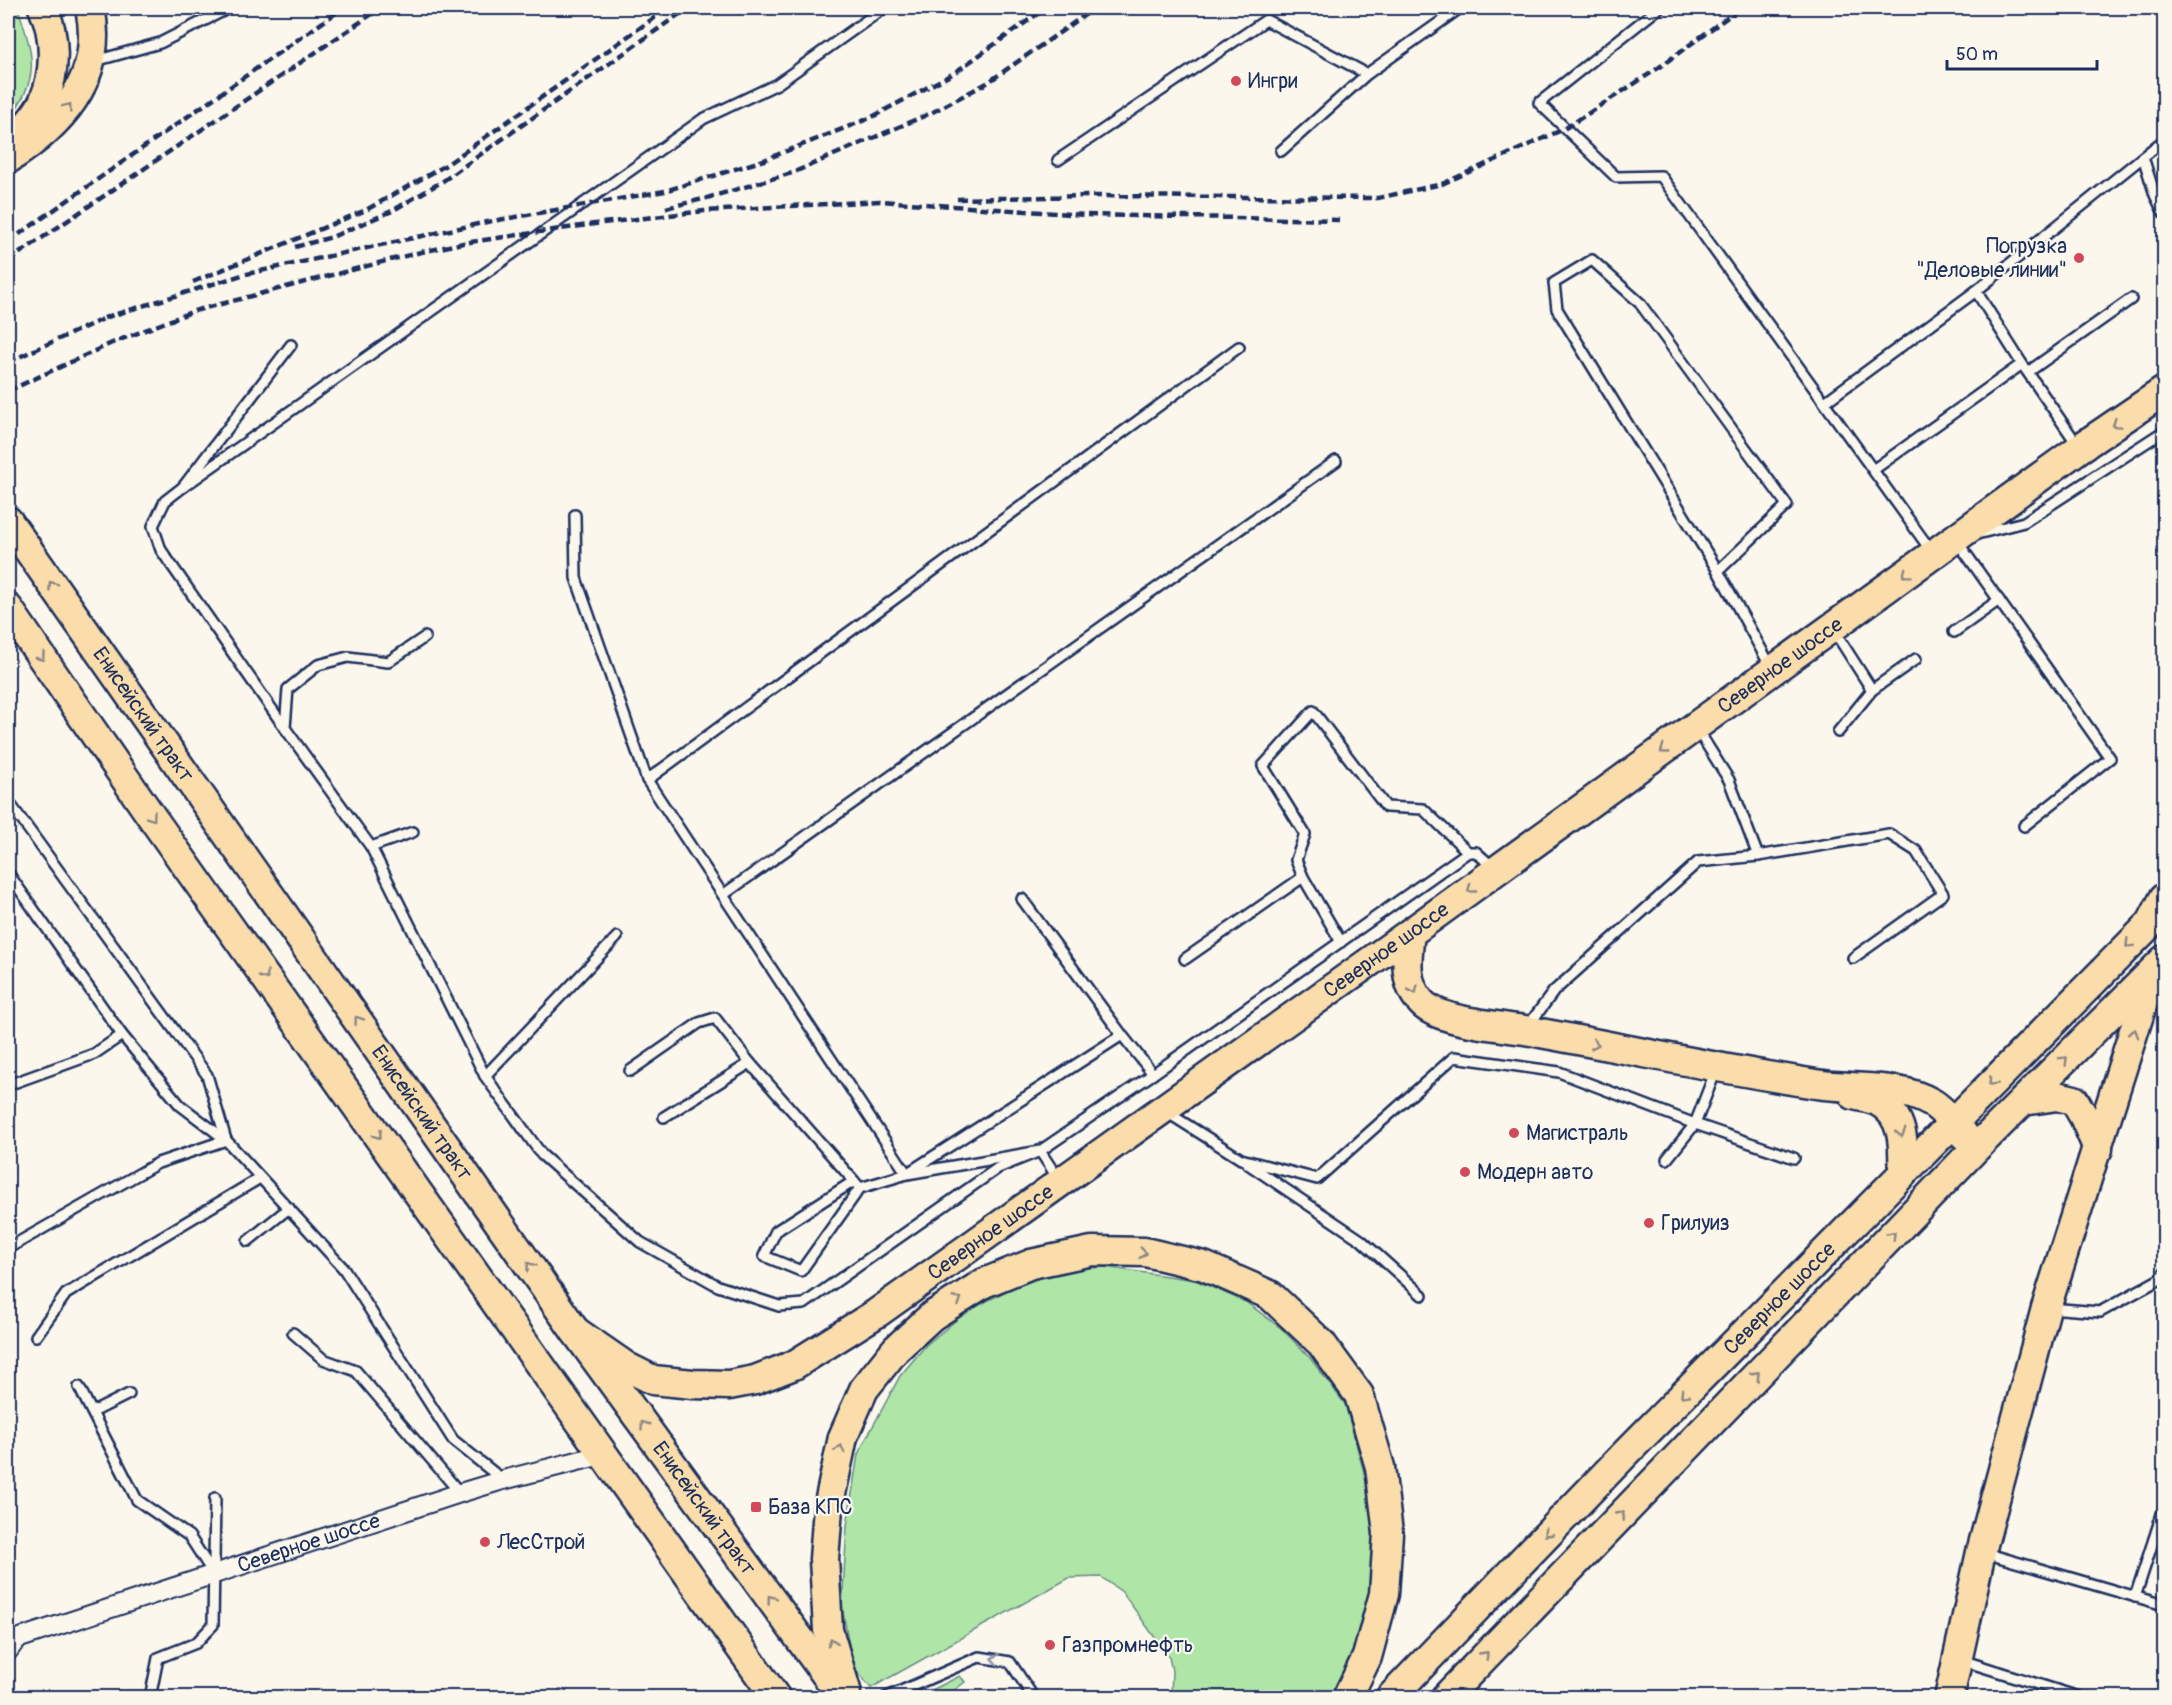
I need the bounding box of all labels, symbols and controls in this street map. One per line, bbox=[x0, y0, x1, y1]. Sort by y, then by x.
scale bar bbox=[1947, 33, 2097, 71]
text: 50 m bbox=[1956, 43, 1998, 66]
place label: Ингри bbox=[1248, 68, 1298, 95]
marker: Ингри bbox=[1229, 74, 1243, 88]
one-way arrow bbox=[60, 103, 71, 114]
place label: Погрузка "Деловые линии" bbox=[1916, 233, 2067, 284]
marker: Погрузка "Деловые линии" bbox=[2072, 251, 2086, 265]
one-way arrow bbox=[2112, 417, 2123, 428]
one-way arrow bbox=[1902, 567, 1913, 578]
one-way arrow bbox=[48, 580, 59, 591]
street label: Северное шоссе bbox=[1712, 610, 1849, 720]
street label: Енисейский тракт bbox=[87, 641, 200, 788]
one-way arrow bbox=[34, 650, 45, 661]
one-way arrow bbox=[1659, 743, 1670, 754]
one-way arrow bbox=[144, 810, 155, 821]
one-way arrow bbox=[1467, 882, 1478, 893]
street label: Северное шоссе bbox=[1318, 895, 1455, 1004]
one-way arrow bbox=[2126, 936, 2137, 947]
one-way arrow bbox=[257, 969, 268, 980]
one-way arrow bbox=[1407, 984, 1419, 995]
one-way arrow bbox=[354, 1016, 365, 1027]
one-way arrow bbox=[2127, 1028, 2139, 1039]
one-way arrow bbox=[1590, 1037, 1600, 1050]
street label: Енисейский тракт bbox=[365, 1040, 479, 1186]
one-way arrow bbox=[2057, 1056, 2068, 1067]
one-way arrow bbox=[1988, 1074, 1999, 1085]
place label: Магистраль bbox=[1526, 1120, 1629, 1147]
marker: Магистраль bbox=[1507, 1126, 1521, 1140]
one-way arrow bbox=[370, 1128, 381, 1139]
one-way arrow bbox=[1893, 1128, 1906, 1138]
place label: Модерн авто bbox=[1477, 1159, 1593, 1186]
marker: Модерн авто bbox=[1458, 1165, 1472, 1179]
street label: Северное шоссе bbox=[922, 1178, 1059, 1286]
place label: Грилуиз bbox=[1661, 1210, 1730, 1237]
marker: Грилуиз bbox=[1642, 1216, 1656, 1230]
one-way arrow bbox=[1885, 1231, 1896, 1241]
street label: Северное шоссе bbox=[1717, 1236, 1842, 1360]
one-way arrow bbox=[1138, 1246, 1147, 1259]
one-way arrow bbox=[526, 1262, 537, 1273]
one-way arrow bbox=[952, 1295, 962, 1307]
one-way arrow bbox=[1749, 1372, 1760, 1383]
one-way arrow bbox=[1680, 1387, 1691, 1397]
one-way arrow bbox=[640, 1420, 651, 1431]
street label: Енисейский тракт bbox=[647, 1436, 762, 1581]
one-way arrow bbox=[833, 1444, 846, 1454]
place label: База КПС bbox=[768, 1494, 852, 1521]
marker: База КПС bbox=[749, 1500, 763, 1514]
street label: Северное шоссе bbox=[234, 1507, 384, 1579]
one-way arrow bbox=[1613, 1512, 1624, 1523]
one-way arrow bbox=[1544, 1527, 1555, 1537]
place label: ЛесСтрой bbox=[496, 1529, 585, 1556]
marker: ЛесСтрой bbox=[478, 1535, 492, 1549]
one-way arrow bbox=[767, 1595, 778, 1606]
place label: Газпромнефть bbox=[1062, 1632, 1194, 1659]
one-way arrow bbox=[826, 1637, 839, 1648]
marker: Газпромнефть bbox=[1043, 1638, 1057, 1652]
one-way arrow bbox=[1478, 1652, 1489, 1662]
one-way arrow bbox=[990, 1653, 1000, 1666]

